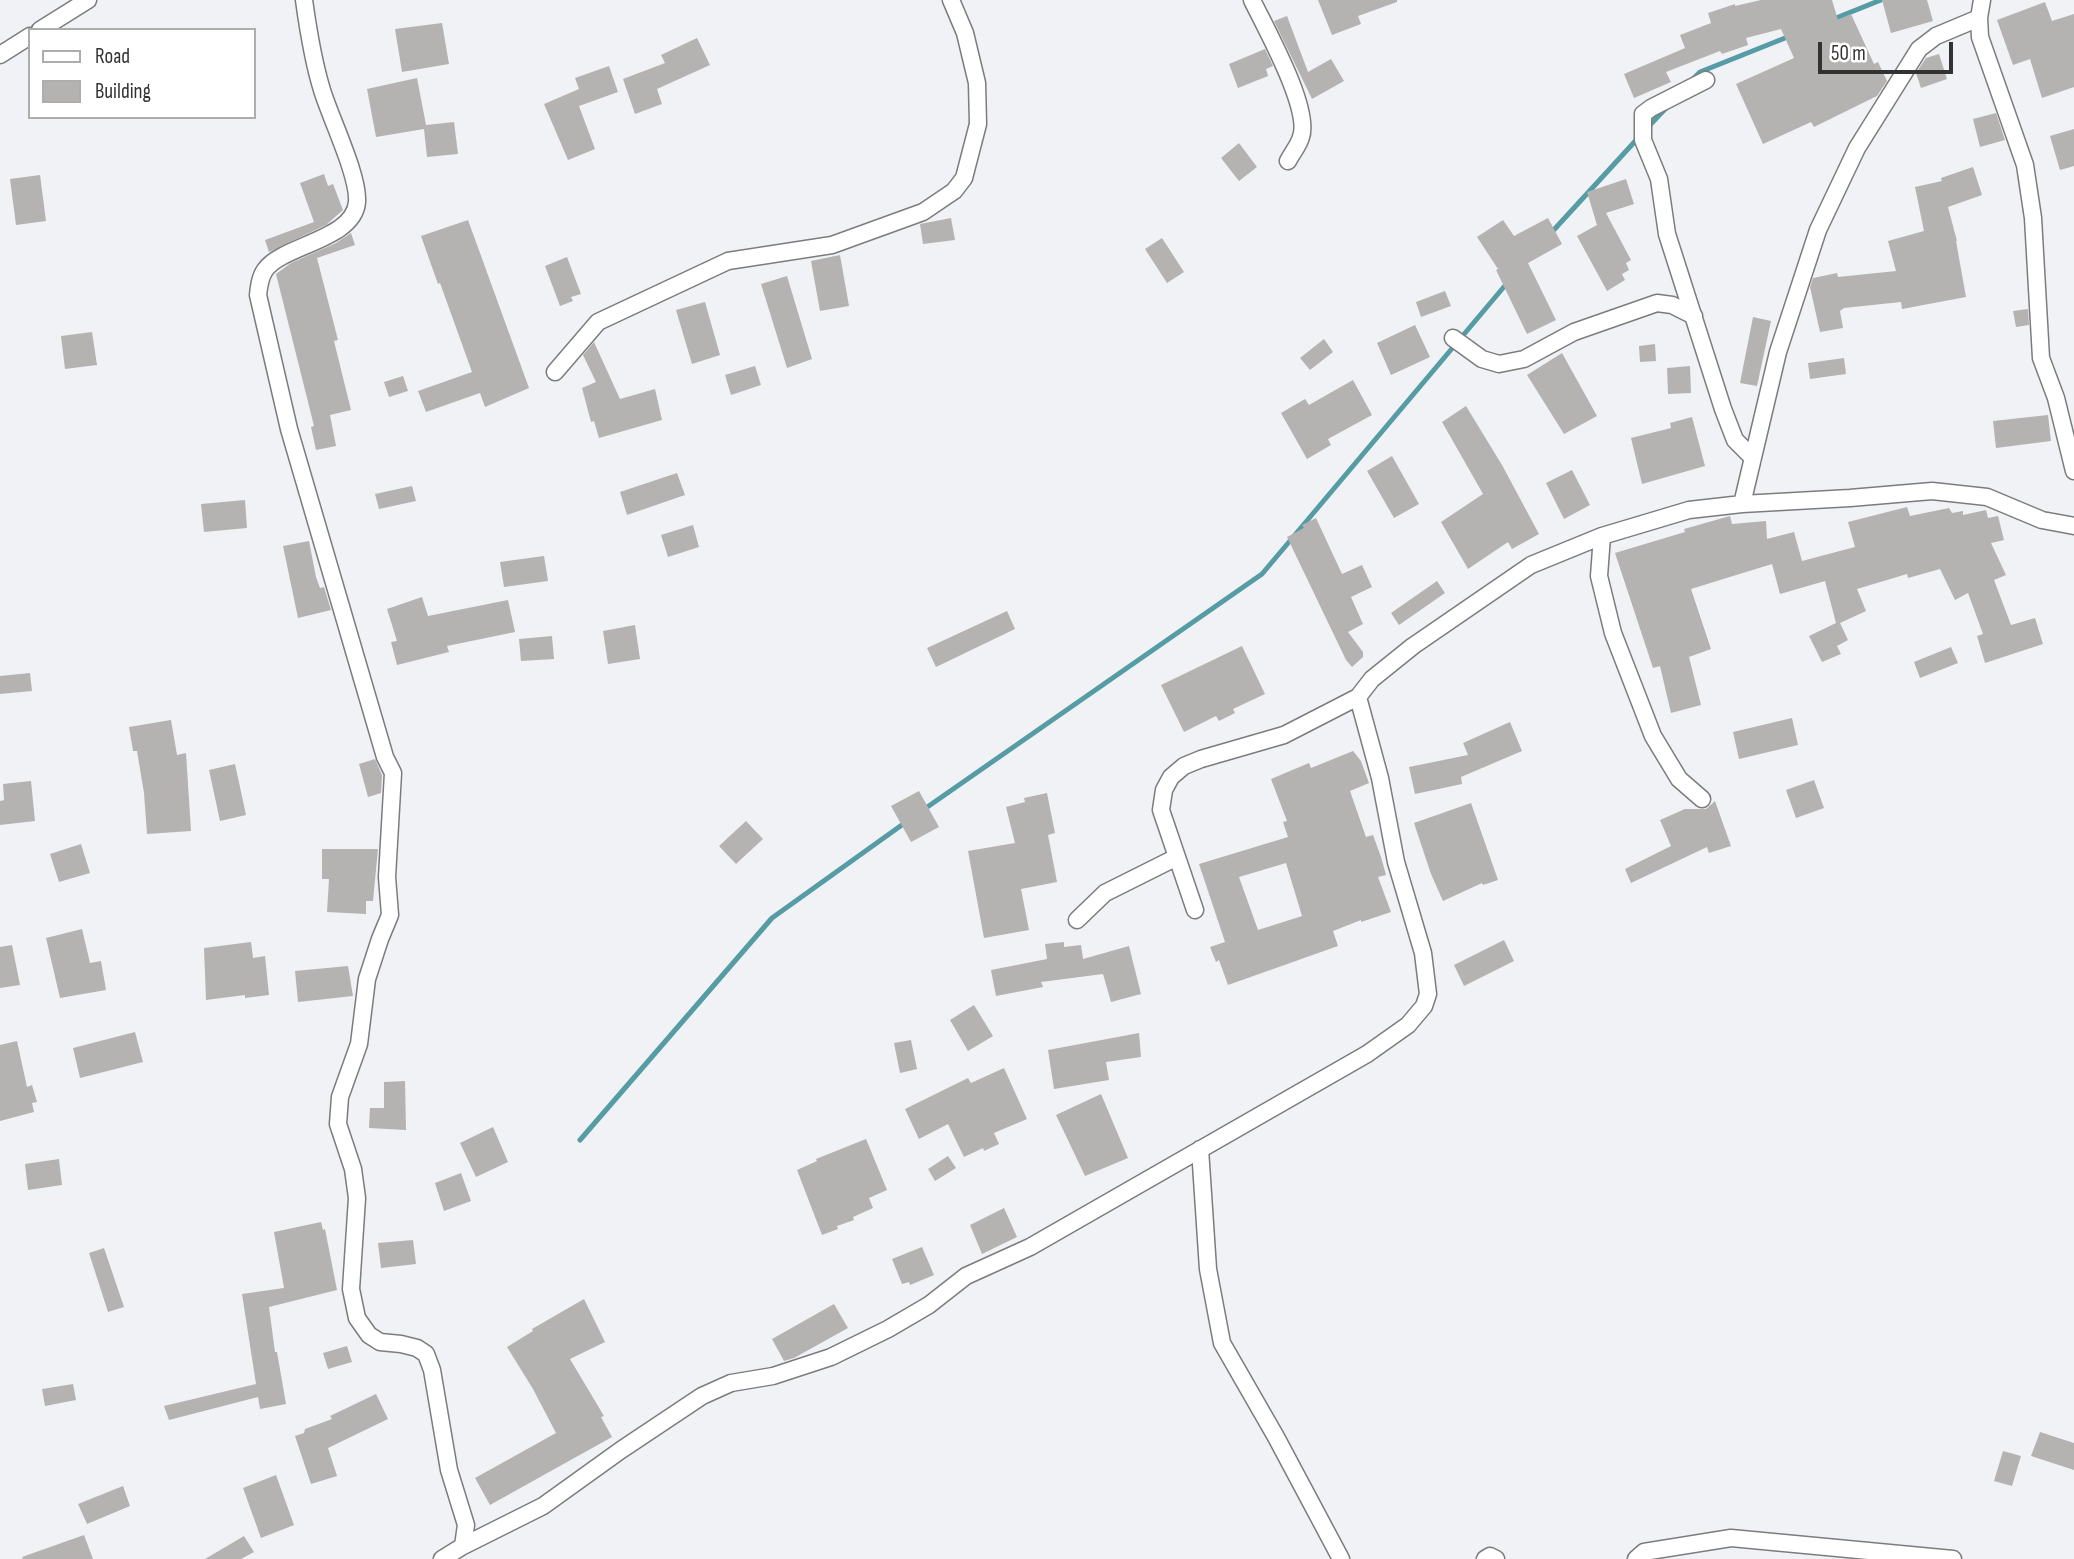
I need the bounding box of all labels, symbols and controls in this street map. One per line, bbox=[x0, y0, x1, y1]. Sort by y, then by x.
legend bbox=[28, 28, 256, 119]
scale bar bbox=[1822, 28, 1957, 72]
text: 50 m bbox=[1831, 41, 1866, 66]
text: Road bbox=[95, 44, 130, 69]
text: Building bbox=[95, 79, 151, 104]

